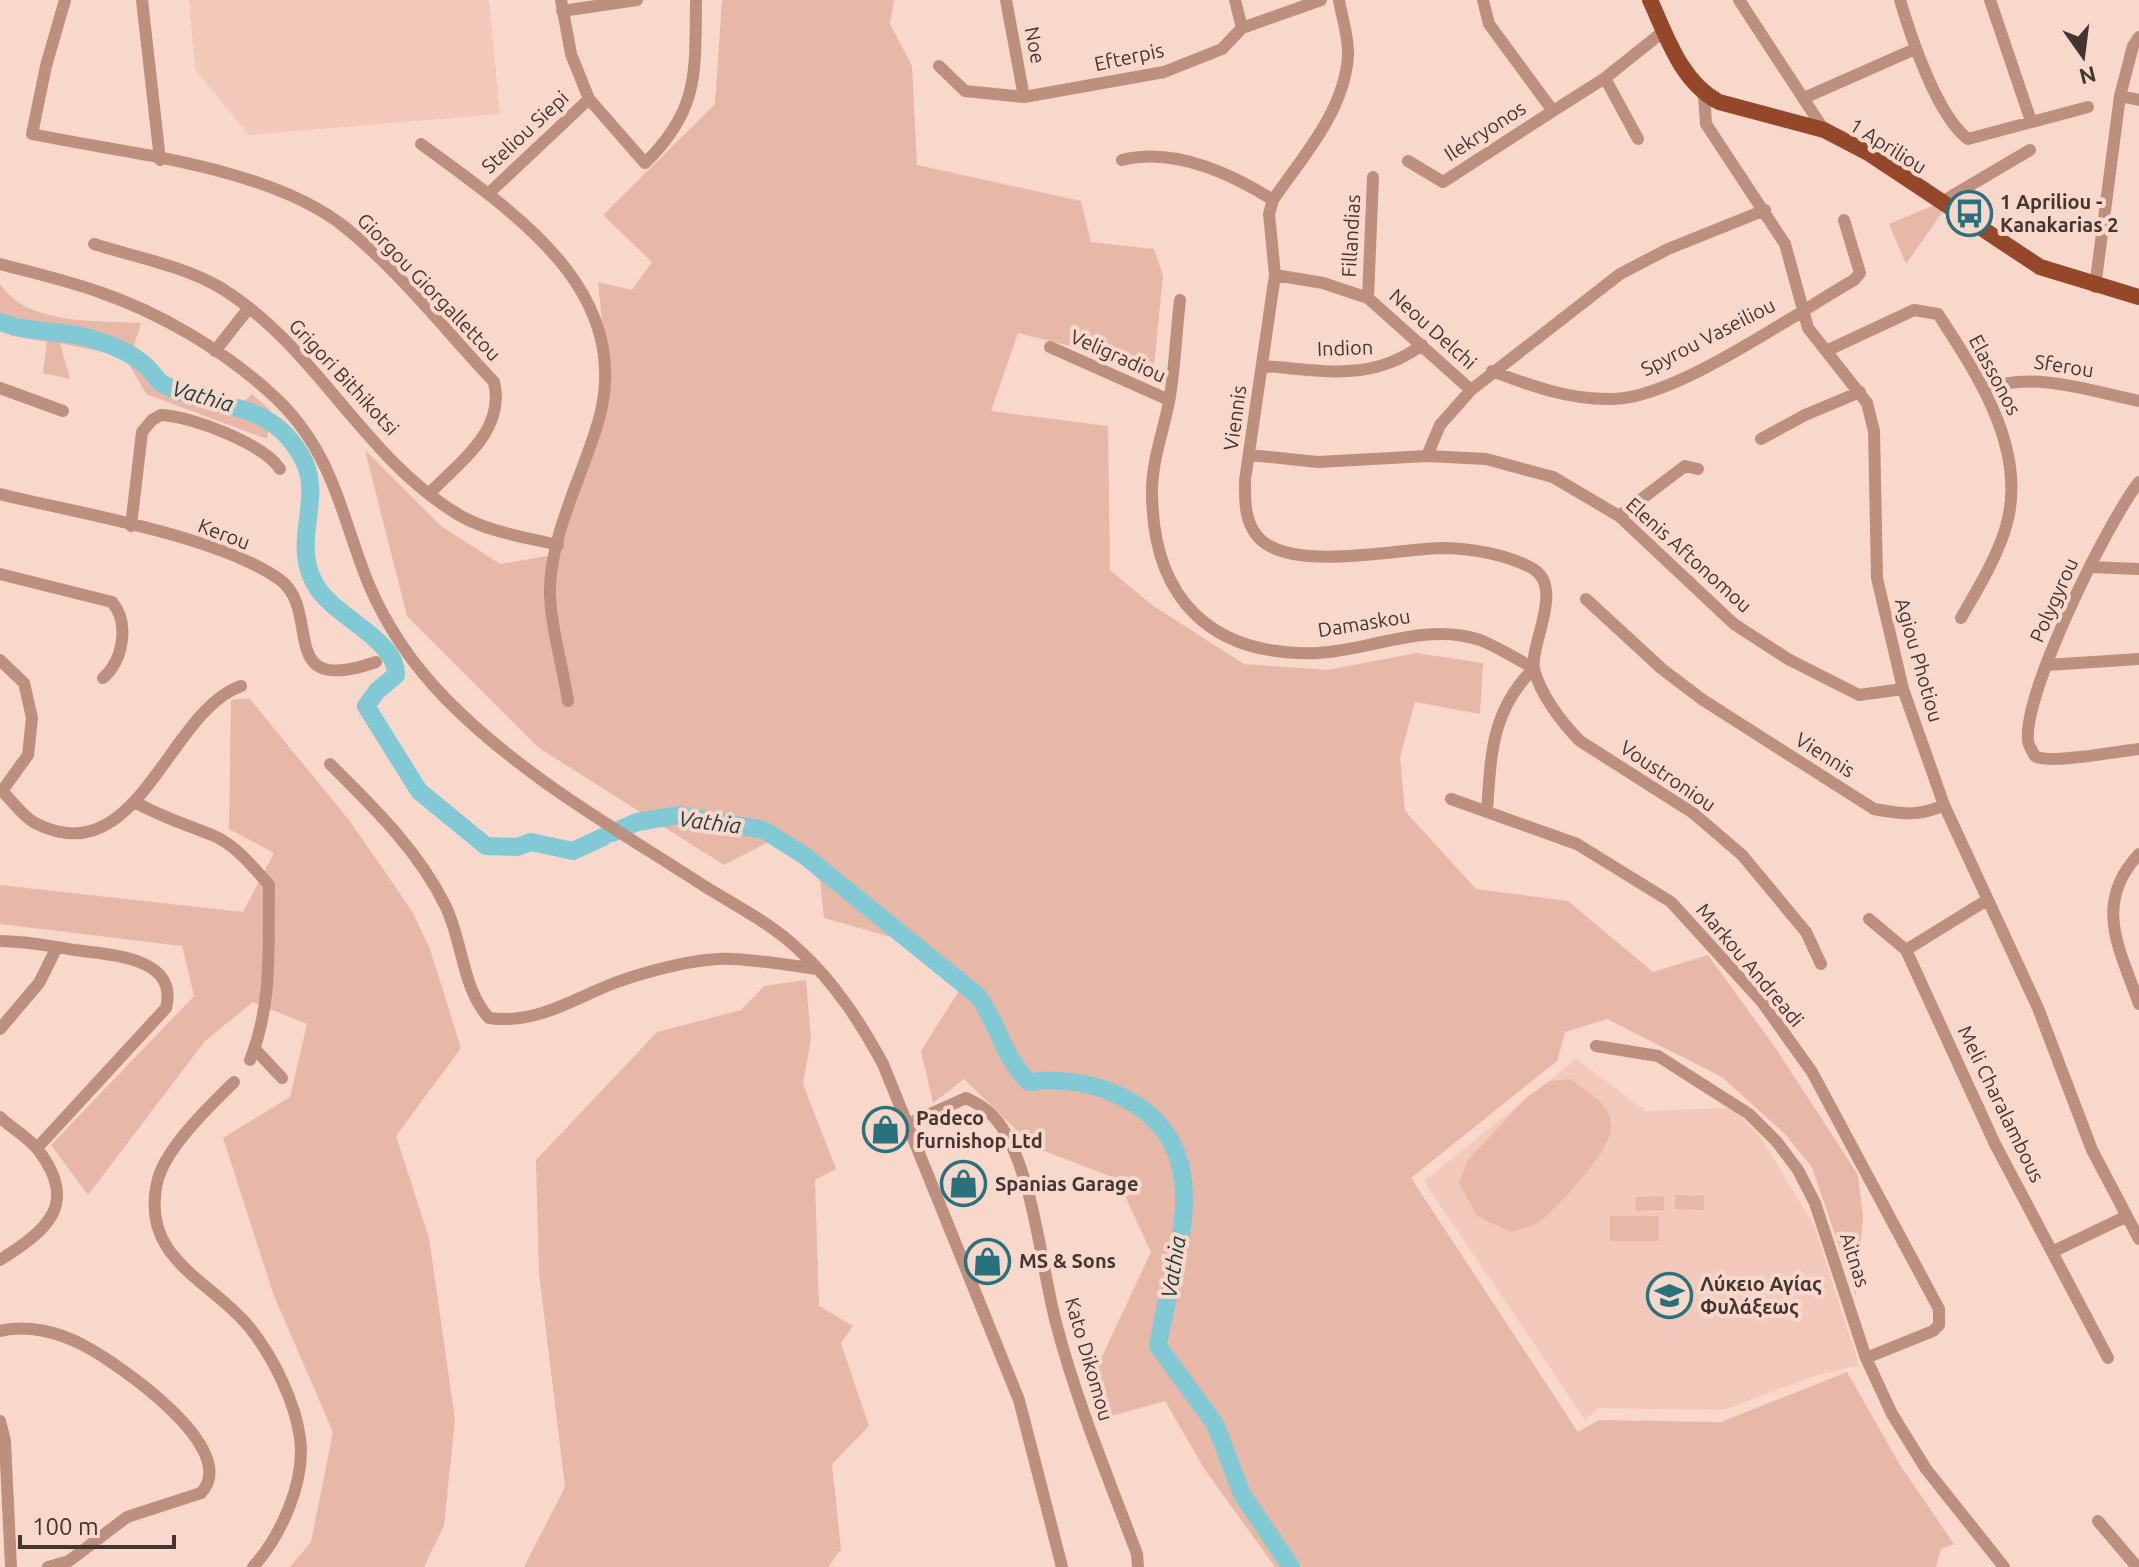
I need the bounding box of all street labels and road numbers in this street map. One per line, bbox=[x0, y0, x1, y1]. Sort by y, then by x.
street label: Noe bbox=[1021, 25, 1050, 65]
street label: Efterpis bbox=[1092, 38, 1166, 75]
street label: Steliou Siepi bbox=[477, 86, 573, 178]
street label: Ilekryonos bbox=[1440, 96, 1530, 165]
street label: 1 Apriliou bbox=[1846, 113, 1931, 178]
street label: Fillandias bbox=[1337, 194, 1364, 278]
street label: Giorgou Giorgallettou bbox=[353, 208, 506, 365]
street label: Neou Delchi bbox=[1385, 284, 1482, 374]
street label: Spyrou Vaseiliou bbox=[1637, 293, 1779, 380]
street label: Grigori Bithikotsi bbox=[285, 314, 404, 440]
street label: Veligradiou bbox=[1067, 324, 1170, 387]
street label: Elassonos bbox=[1965, 331, 2026, 419]
street label: Indion bbox=[1316, 335, 1373, 360]
street label: Sferou bbox=[2033, 349, 2095, 382]
street label: Viennis bbox=[1219, 384, 1250, 452]
street label: Elenis Aftonomou bbox=[1622, 492, 1757, 617]
street label: Kerou bbox=[195, 513, 253, 554]
street label: Polygyrou bbox=[2025, 554, 2082, 646]
street label: Agiou Photiou bbox=[1891, 595, 1948, 725]
street label: Damaskou bbox=[1316, 604, 1412, 641]
street label: Viennis bbox=[1791, 727, 1859, 782]
street label: Voustroniou bbox=[1616, 735, 1720, 816]
street label: Markou Andreadi bbox=[1692, 898, 1809, 1031]
street label: Meli Charalambous bbox=[1954, 1022, 2049, 1186]
street label: Aitnas bbox=[1836, 1230, 1875, 1290]
street label: Kato Dikomou bbox=[1061, 1295, 1118, 1423]

